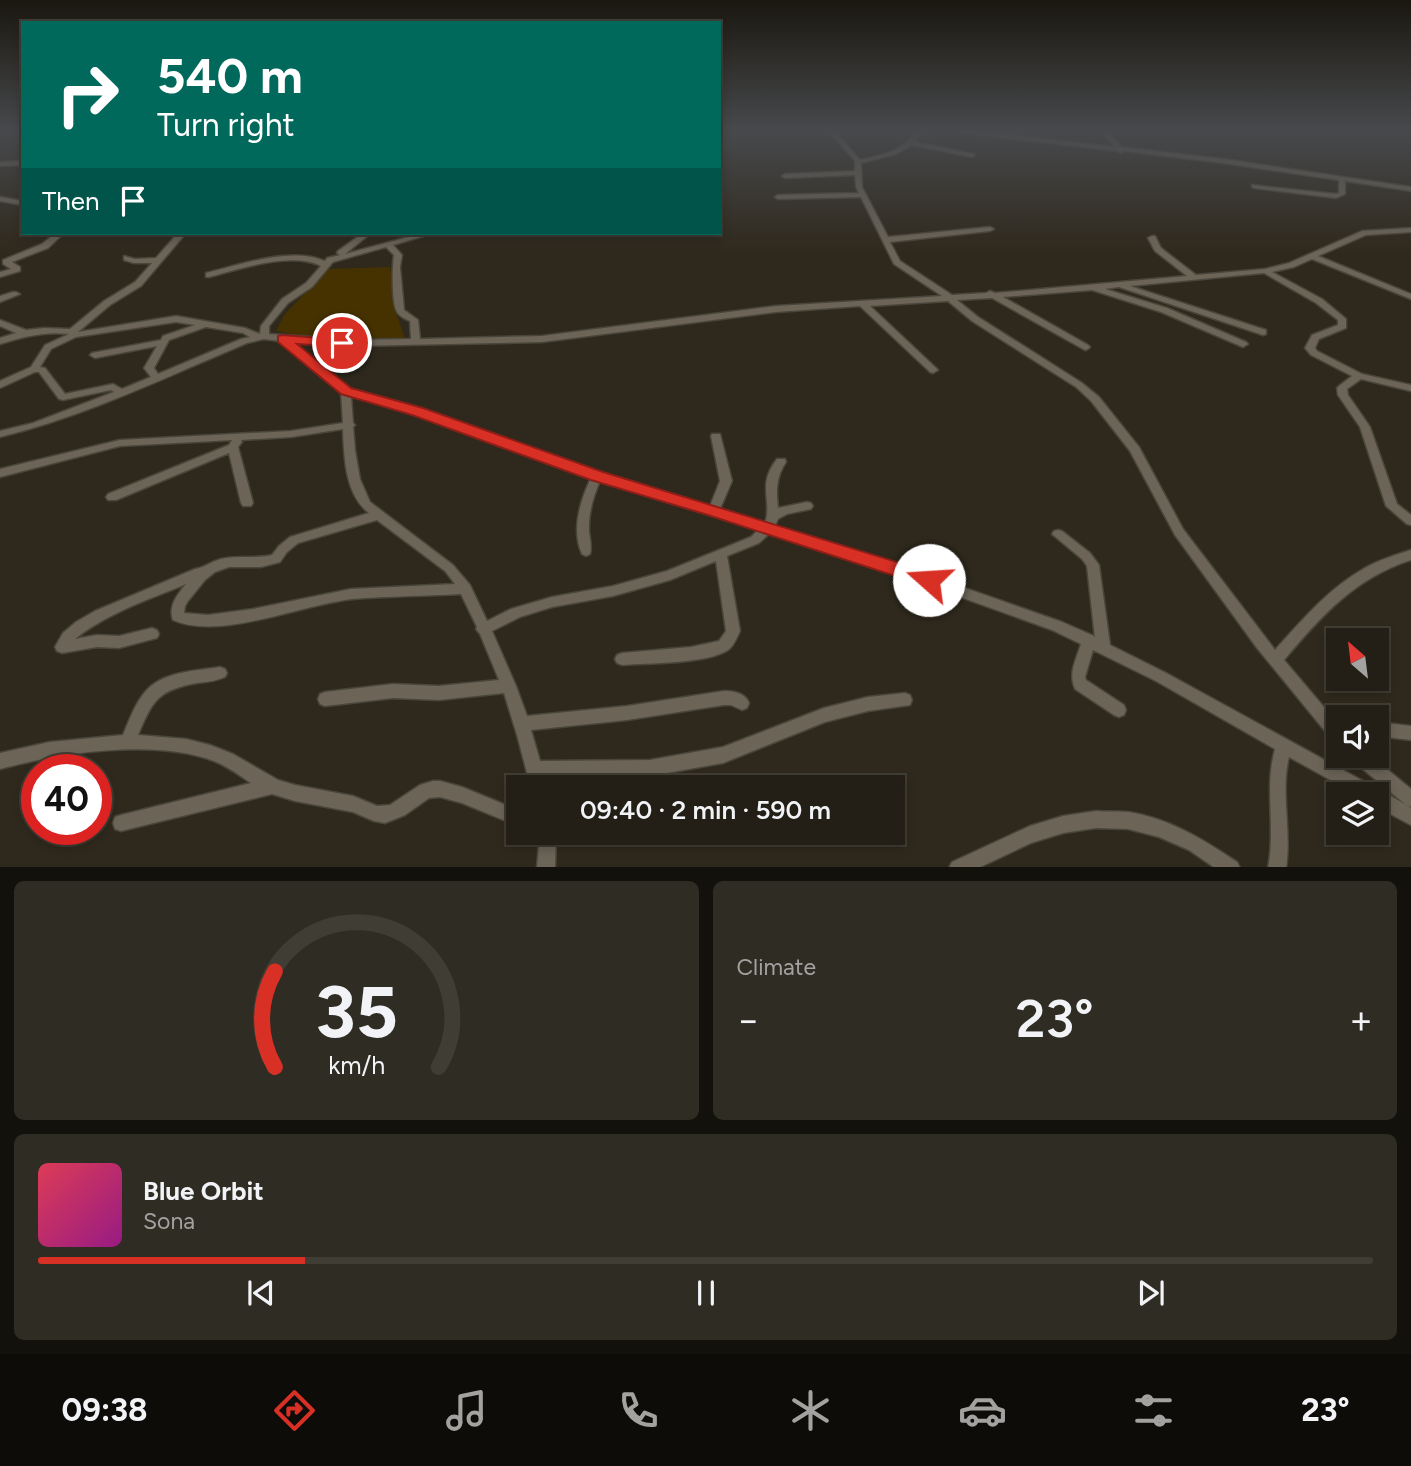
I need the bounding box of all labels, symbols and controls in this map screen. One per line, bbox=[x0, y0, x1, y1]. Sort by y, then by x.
text: 540 m bbox=[157, 46, 303, 105]
icon: right bbox=[42, 49, 133, 140]
text: Turn right bbox=[157, 106, 295, 144]
icon: arrive bbox=[114, 182, 152, 220]
text: Then bbox=[42, 185, 100, 217]
pin bbox=[312, 313, 372, 373]
icon: arrive bbox=[323, 324, 361, 362]
position arrow bbox=[892, 543, 966, 617]
north arrow bbox=[1326, 628, 1390, 691]
map controls bbox=[1326, 628, 1389, 845]
button: sound bbox=[1326, 705, 1389, 768]
speed limit sign: 40 bbox=[21, 754, 112, 845]
button: layers bbox=[1326, 782, 1389, 845]
text: 09:40 · 2 min · 590 m bbox=[580, 794, 831, 826]
text: Climate bbox=[737, 953, 816, 981]
text: 35 bbox=[315, 968, 398, 1055]
text: 23° bbox=[1016, 988, 1094, 1050]
text: − bbox=[737, 997, 760, 1043]
text: + bbox=[1349, 997, 1373, 1043]
text: km/h bbox=[328, 1049, 385, 1079]
text: Blue Orbit bbox=[143, 1175, 264, 1207]
text: Sona bbox=[143, 1207, 195, 1235]
icon: previous bbox=[242, 1274, 280, 1312]
icon: pause bbox=[687, 1274, 725, 1312]
icon: next bbox=[1132, 1274, 1170, 1312]
icon: directions bbox=[270, 1386, 319, 1435]
icon: music bbox=[442, 1386, 491, 1435]
icon: phone bbox=[614, 1386, 663, 1435]
icon: climate bbox=[786, 1386, 835, 1435]
icon: car bbox=[958, 1386, 1007, 1435]
icon: filters bbox=[1129, 1386, 1178, 1435]
text: 09:38 bbox=[61, 1391, 148, 1429]
text: 23° bbox=[1301, 1391, 1350, 1429]

